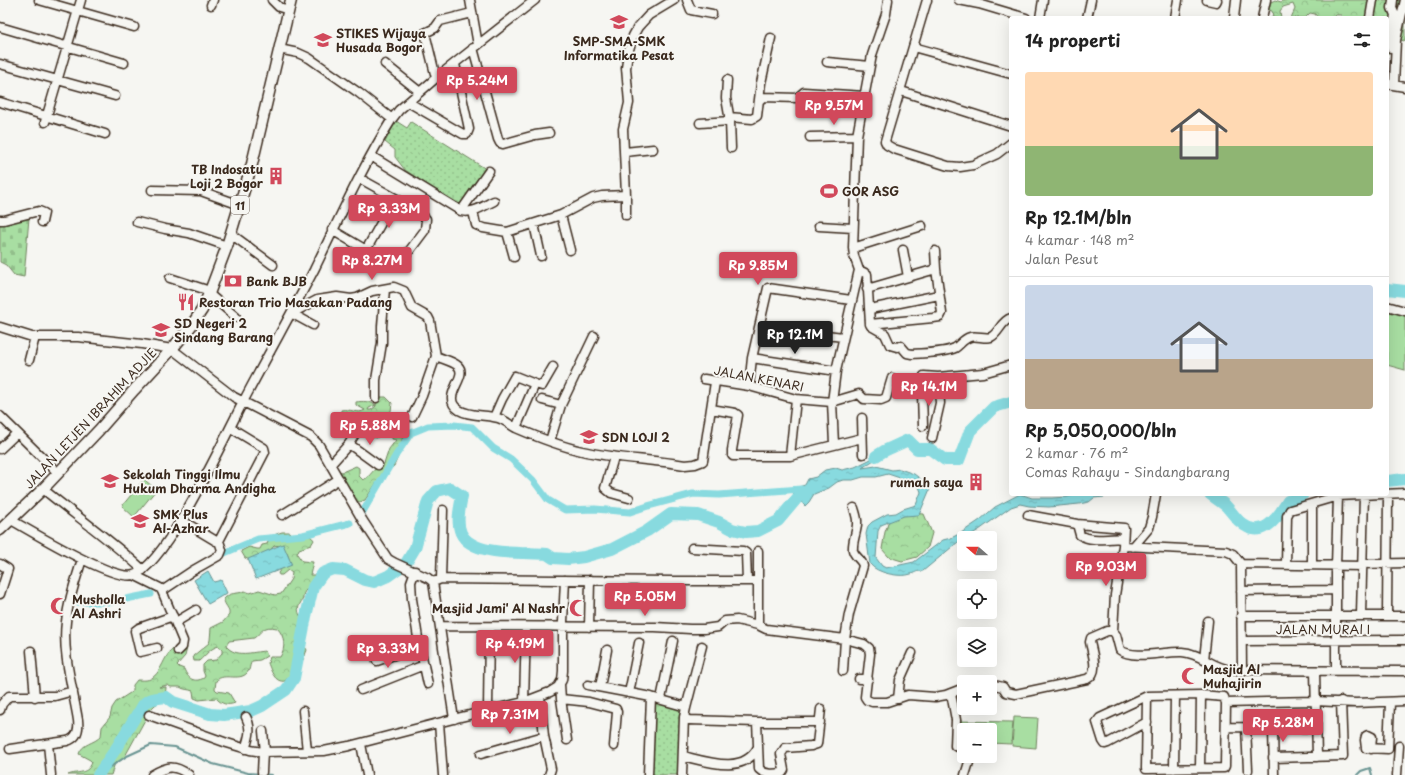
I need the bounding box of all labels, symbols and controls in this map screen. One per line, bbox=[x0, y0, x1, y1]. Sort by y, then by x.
school or university icon: SMP-SMA-SMK Informatika Pesat bbox=[609, 12, 629, 32]
place label: STIKES Wijaya Husada Bogor bbox=[336, 24, 427, 56]
text: 14 properti bbox=[1025, 27, 1120, 53]
icon: filters bbox=[1351, 29, 1373, 51]
school or university icon: STIKES Wijaya Husada Bogor bbox=[313, 30, 333, 50]
place label: SMP-SMA-SMK Informatika Pesat bbox=[564, 32, 674, 64]
pin: Rp 5.24M bbox=[436, 67, 518, 101]
text: Rp 5.24M bbox=[446, 70, 508, 89]
pin: Rp 9.57M bbox=[793, 92, 875, 126]
text: Rp 9.57M bbox=[804, 95, 864, 114]
icon: home bbox=[1163, 98, 1235, 170]
place label: TB Indosatu Loji 2 Bogor bbox=[190, 160, 264, 192]
building icon: TB Indosatu Loji 2 Bogor bbox=[266, 166, 286, 186]
sports icon: GOR ASG bbox=[819, 181, 839, 201]
place label: GOR ASG bbox=[842, 182, 899, 200]
pin: Rp 3.33M bbox=[348, 195, 430, 229]
road number: 11 bbox=[231, 196, 249, 214]
text: Rp 3.33M bbox=[358, 198, 420, 217]
text: Rp 12.1M/bln bbox=[1025, 204, 1132, 230]
text: 4 kamar · 148 m² bbox=[1025, 230, 1135, 249]
pin: Rp 8.27M bbox=[331, 247, 413, 281]
text: Jalan Pesut bbox=[1025, 249, 1098, 268]
text: Rp 8.27M bbox=[342, 250, 402, 269]
pin: Rp 9.85M bbox=[717, 252, 799, 286]
text: Rp 9.85M bbox=[728, 255, 788, 274]
bank icon: Bank BJB bbox=[223, 271, 243, 291]
place label: Bank BJB bbox=[246, 272, 307, 290]
restaurant icon: Restoran Trio Masakan Padang bbox=[176, 292, 196, 312]
place label: Restoran Trio Masakan Padang bbox=[199, 293, 392, 311]
icon: home bbox=[1163, 311, 1235, 383]
place label: SD Negeri 2 Sindang Barang bbox=[174, 314, 273, 346]
school or university icon: SD Negeri 2 Sindang Barang bbox=[151, 320, 171, 340]
pin: Rp 12.1M bbox=[754, 321, 836, 355]
text: Rp 12.1M bbox=[767, 324, 823, 343]
street label: JALAN LETJEN IBRAHIM ADJIE bbox=[20, 344, 160, 492]
street label: JALAN KENARI bbox=[712, 360, 806, 396]
pin: Rp 14.1M bbox=[888, 373, 970, 407]
text: Rp 14.1M bbox=[901, 376, 957, 395]
pin: Rp 5.88M bbox=[329, 412, 411, 446]
text: Rp 5.88M bbox=[339, 415, 401, 434]
text: Rp 5,050,000/bln bbox=[1025, 417, 1177, 443]
school or university icon: SDN LOJI 2 bbox=[579, 427, 599, 447]
place label: SDN LOJI 2 bbox=[602, 428, 670, 446]
text: 2 kamar · 76 m² bbox=[1025, 443, 1128, 462]
text: Comas Rahayu - Sindangbarang bbox=[1025, 462, 1230, 481]
place label: Sekolah Tinggi Ilmu Hukum Dharma Andigha bbox=[123, 465, 277, 497]
school or university icon: Sekolah Tinggi Ilmu Hukum Dharma Andigha bbox=[100, 471, 120, 491]
building icon: rumah saya bbox=[966, 472, 986, 492]
place label: rumah saya bbox=[890, 473, 964, 491]
place label: SMK Plus Al-Azhar bbox=[153, 505, 210, 537]
school or university icon: SMK Plus Al-Azhar bbox=[130, 511, 150, 531]
north arrow bbox=[957, 531, 997, 571]
map controls bbox=[957, 531, 997, 763]
pin: Rp 9.03M bbox=[1065, 553, 1147, 587]
text: Rp 9.03M bbox=[1075, 556, 1137, 575]
button: locate bbox=[957, 579, 997, 619]
pin: Rp 5.05M bbox=[604, 583, 686, 617]
text: Rp 5.05M bbox=[614, 586, 676, 605]
place label: Musholla Al Ashri bbox=[71, 590, 125, 622]
mosque icon: Musholla Al Ashri bbox=[49, 596, 69, 616]
mosque icon: Masjid Jami' Al Nashr bbox=[568, 598, 588, 618]
place label: Masjid Jami' Al Nashr bbox=[432, 599, 566, 617]
street label: JALAN MURAI I bbox=[1276, 620, 1370, 638]
button: layers bbox=[957, 627, 997, 667]
pin: Rp 4.19M bbox=[474, 630, 556, 664]
text: Rp 4.19M bbox=[485, 633, 545, 652]
pin: Rp 3.33M bbox=[347, 635, 429, 669]
text: Rp 3.33M bbox=[357, 638, 419, 657]
place label: Masjid Al Muhajirin bbox=[1203, 660, 1262, 692]
mosque icon: Masjid Al Muhajirin bbox=[1180, 666, 1200, 686]
button: + bbox=[957, 675, 997, 715]
pin: Rp 7.31M bbox=[469, 701, 551, 735]
text: Rp 7.31M bbox=[481, 704, 539, 723]
pin: Rp 5.28M bbox=[1242, 709, 1324, 743]
text: Rp 5.28M bbox=[1252, 712, 1314, 731]
button: − bbox=[957, 723, 997, 763]

